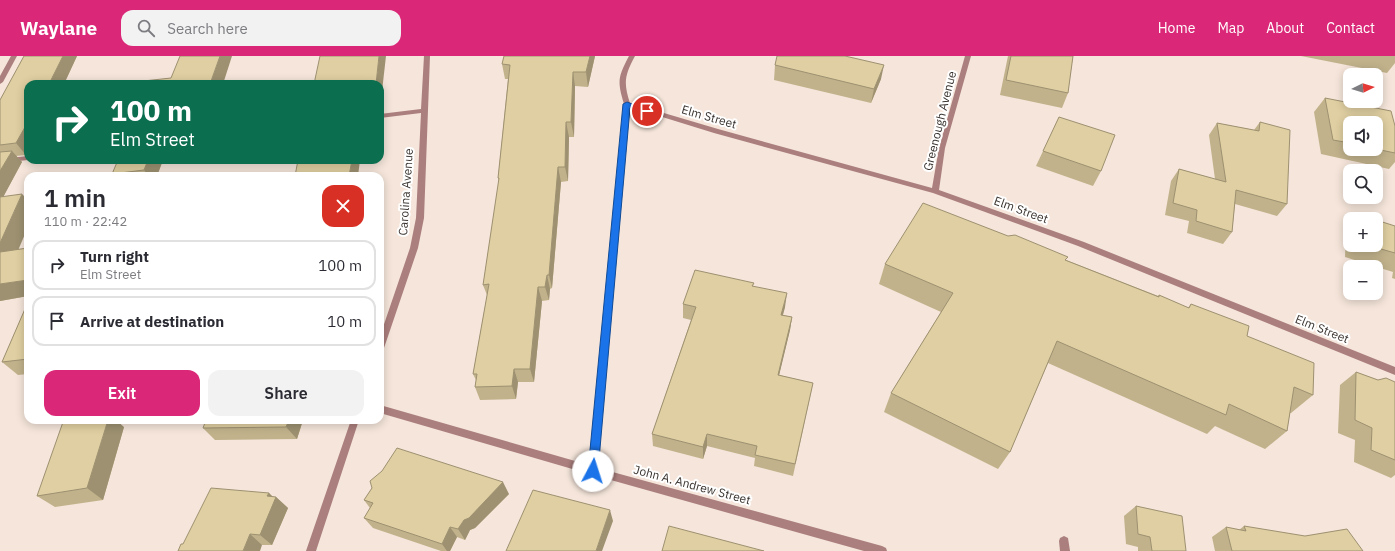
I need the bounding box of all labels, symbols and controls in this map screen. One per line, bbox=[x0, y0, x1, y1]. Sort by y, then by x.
search box bbox=[121, 10, 401, 46]
text: Waylane bbox=[20, 16, 97, 40]
icon: search bbox=[135, 17, 157, 39]
text: Search here bbox=[167, 19, 248, 38]
text: Home bbox=[1158, 19, 1195, 37]
text: Map bbox=[1217, 19, 1244, 37]
text: About bbox=[1266, 19, 1304, 37]
text: Contact bbox=[1326, 19, 1375, 37]
north arrow bbox=[1343, 68, 1383, 108]
map controls bbox=[1343, 68, 1383, 300]
street label: Greenough Avenue bbox=[920, 69, 959, 172]
text: 100 m bbox=[110, 92, 192, 129]
pin bbox=[630, 94, 664, 128]
icon: right bbox=[44, 96, 96, 148]
icon: arrive bbox=[636, 100, 658, 122]
street label: Elm Street bbox=[680, 102, 738, 132]
button: sound bbox=[1343, 116, 1383, 156]
text: Elm Street bbox=[110, 128, 195, 151]
street label: Carolina Avenue bbox=[395, 147, 416, 236]
button: search bbox=[1343, 164, 1383, 204]
text: 1 min bbox=[44, 182, 106, 214]
button: close bbox=[322, 185, 364, 227]
street label: Elm Street bbox=[992, 193, 1050, 226]
button: + bbox=[1343, 212, 1383, 252]
text: 110 m · 22:42 bbox=[44, 213, 127, 230]
text: Turn right bbox=[80, 247, 149, 266]
icon: right bbox=[46, 254, 68, 276]
text: 100 m bbox=[318, 256, 362, 275]
button: − bbox=[1343, 260, 1383, 300]
text: Elm Street bbox=[80, 266, 141, 283]
icon: arrive bbox=[46, 310, 68, 332]
street label: Elm Street bbox=[1293, 311, 1351, 346]
text: Arrive at destination bbox=[80, 312, 224, 331]
text: 10 m bbox=[327, 312, 362, 331]
button: Exit bbox=[44, 370, 200, 416]
button: Share bbox=[208, 370, 364, 416]
position arrow bbox=[572, 450, 614, 492]
street label: John A. Andrew Street bbox=[632, 462, 752, 507]

